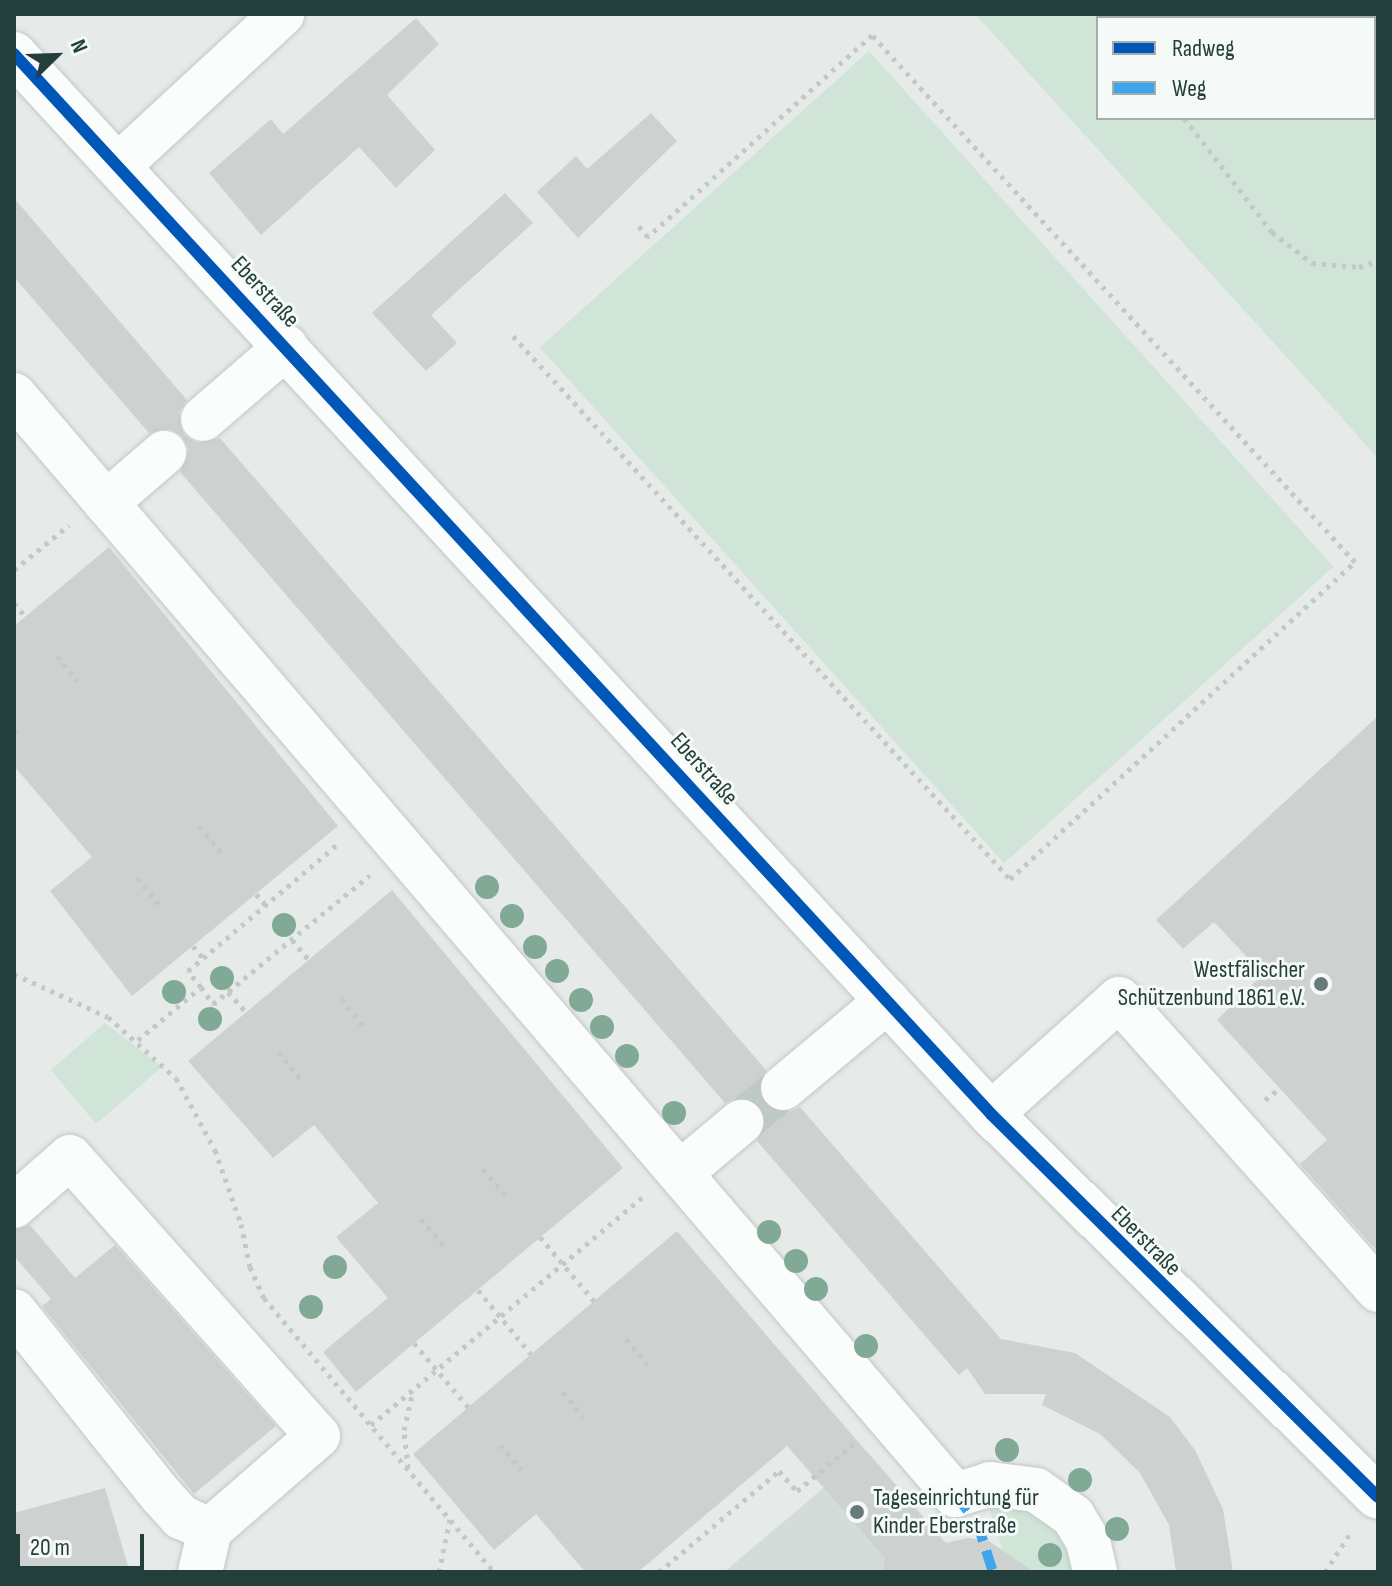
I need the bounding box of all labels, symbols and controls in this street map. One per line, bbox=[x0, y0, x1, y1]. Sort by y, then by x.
north arrow bbox=[16, 16, 96, 96]
legend bbox=[1096, 16, 1376, 120]
text: Radweg bbox=[1172, 34, 1235, 63]
text: N bbox=[64, 36, 93, 57]
text: Weg bbox=[1172, 74, 1206, 103]
street label: Eberstraße bbox=[225, 250, 305, 334]
street label: Eberstraße bbox=[664, 727, 744, 811]
place label: Westfälischer Schützenbund 1861 e.V. bbox=[1118, 956, 1305, 1012]
marker: Westfälischer Schützenbund 1861 e.V. bbox=[1312, 975, 1330, 993]
street label: Eberstraße bbox=[1105, 1200, 1187, 1282]
place label: Tageseinrichtung für Kinder Eberstraße bbox=[873, 1484, 1039, 1540]
marker: Tageseinrichtung für Kinder Eberstraße bbox=[848, 1503, 866, 1521]
scale bar bbox=[20, 1518, 148, 1568]
text: 20 m bbox=[30, 1533, 70, 1562]

